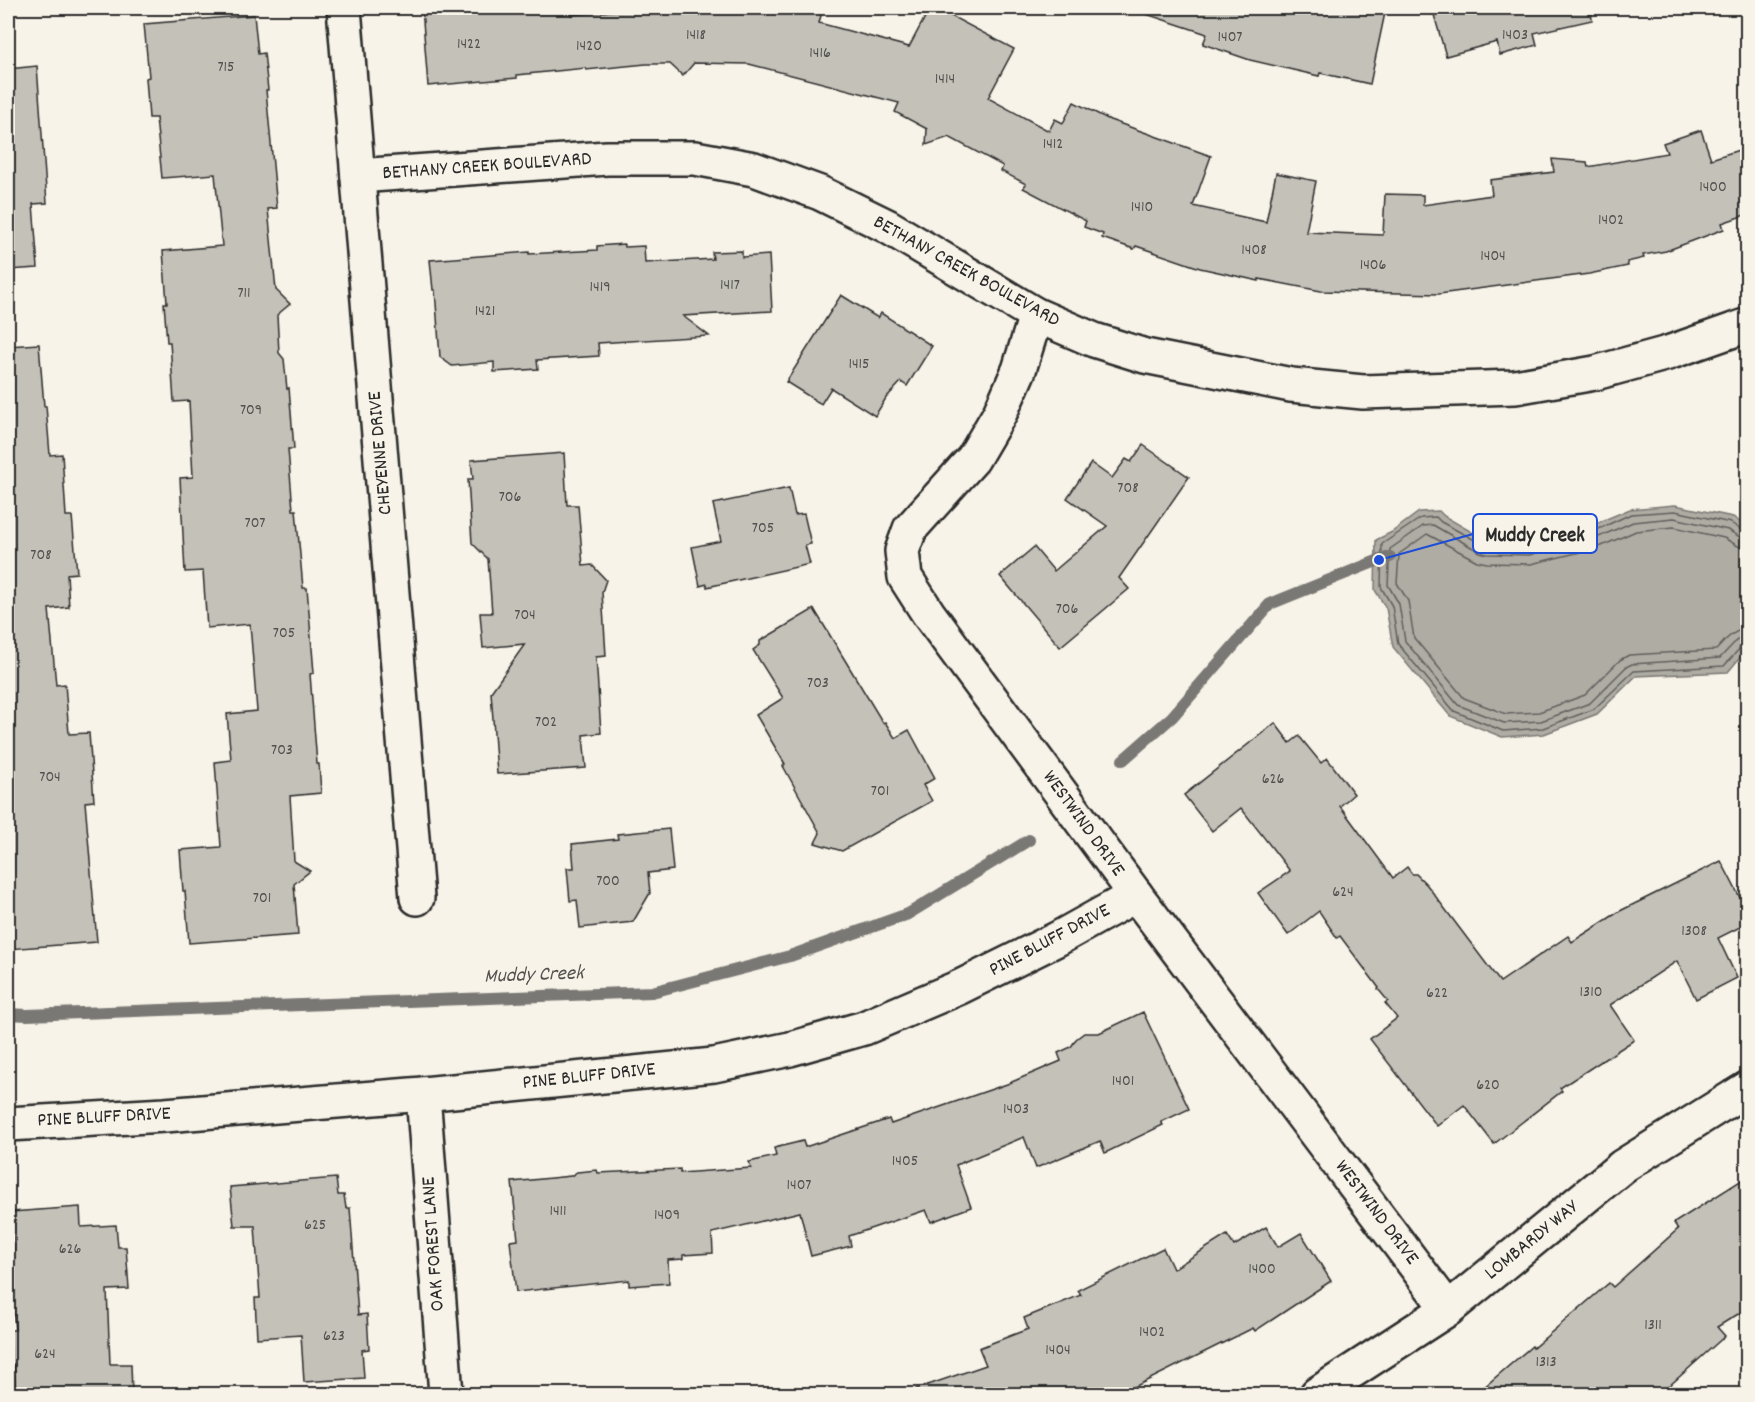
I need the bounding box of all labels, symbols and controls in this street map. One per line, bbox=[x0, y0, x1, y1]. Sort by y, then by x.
house number: 1418 bbox=[686, 24, 706, 47]
house number: 1403 bbox=[1502, 24, 1528, 47]
house number: 1407 bbox=[1218, 26, 1243, 49]
house number: 1422 bbox=[457, 33, 481, 56]
house number: 1420 bbox=[576, 35, 602, 58]
house number: 1416 bbox=[809, 42, 831, 65]
house number: 715 bbox=[217, 56, 235, 79]
house number: 1414 bbox=[935, 68, 955, 91]
house number: 1412 bbox=[1043, 133, 1063, 156]
street label: BETHANY CREEK BOULEVARD bbox=[381, 146, 593, 188]
house number: 1400 bbox=[1699, 176, 1727, 199]
house number: 1410 bbox=[1131, 196, 1153, 219]
street label: BETHANY CREEK BOULEVARD bbox=[868, 209, 1064, 335]
house number: 1402 bbox=[1598, 209, 1624, 232]
house number: 1408 bbox=[1241, 239, 1267, 262]
house number: 1404 bbox=[1480, 245, 1506, 268]
house number: 1406 bbox=[1360, 254, 1387, 277]
house number: 1417 bbox=[720, 274, 740, 297]
house number: 1419 bbox=[590, 276, 610, 299]
house number: 711 bbox=[237, 282, 251, 305]
house number: 1421 bbox=[475, 300, 495, 323]
house number: 1415 bbox=[848, 353, 870, 376]
street label: CHEYENNE DRIVE bbox=[362, 390, 400, 516]
house number: 709 bbox=[240, 399, 262, 422]
house number: 708 bbox=[1117, 477, 1139, 500]
house number: 706 bbox=[499, 486, 521, 509]
house number: 707 bbox=[245, 512, 265, 535]
callout: Muddy Creek bbox=[1473, 514, 1597, 553]
house number: 705 bbox=[752, 517, 774, 540]
text: Muddy Creek bbox=[1485, 522, 1585, 552]
house number: 708 bbox=[30, 544, 52, 567]
house number: 706 bbox=[1056, 598, 1078, 621]
house number: 704 bbox=[514, 604, 536, 627]
house number: 705 bbox=[273, 622, 295, 645]
house number: 703 bbox=[807, 672, 829, 695]
house number: 702 bbox=[535, 711, 557, 734]
house number: 703 bbox=[271, 739, 293, 762]
street label: WESTWIND DRIVE bbox=[1035, 765, 1131, 883]
house number: 704 bbox=[39, 766, 61, 789]
house number: 626 bbox=[1262, 768, 1284, 791]
house number: 701 bbox=[871, 780, 889, 803]
house number: 700 bbox=[596, 870, 620, 893]
house number: 624 bbox=[1332, 881, 1354, 904]
house number: 701 bbox=[253, 887, 271, 910]
street label: PINE BLUFF DRIVE bbox=[984, 897, 1116, 985]
house number: 1308 bbox=[1681, 920, 1707, 943]
water label: Muddy Creek bbox=[484, 959, 587, 993]
house number: 1310 bbox=[1580, 981, 1602, 1004]
house number: 622 bbox=[1426, 982, 1448, 1005]
street label: PINE BLUFF DRIVE bbox=[521, 1056, 657, 1098]
house number: 1401 bbox=[1112, 1070, 1134, 1093]
house number: 620 bbox=[1476, 1074, 1500, 1097]
house number: 1403 bbox=[1003, 1098, 1029, 1121]
street label: PINE BLUFF DRIVE bbox=[37, 1101, 171, 1135]
house number: 1405 bbox=[892, 1150, 918, 1173]
street label: WESTWIND DRIVE bbox=[1327, 1155, 1425, 1271]
house number: 1407 bbox=[787, 1174, 812, 1197]
street label: OAK FOREST LANE bbox=[415, 1176, 453, 1312]
street label: LOMBARDY WAY bbox=[1479, 1194, 1585, 1288]
house number: 1411 bbox=[549, 1200, 567, 1223]
house number: 1409 bbox=[654, 1204, 680, 1227]
house number: 625 bbox=[304, 1214, 326, 1237]
house number: 626 bbox=[59, 1238, 81, 1261]
house number: 1400 bbox=[1248, 1258, 1276, 1281]
house number: 1311 bbox=[1644, 1314, 1662, 1337]
house number: 1402 bbox=[1139, 1321, 1165, 1344]
house number: 623 bbox=[323, 1325, 345, 1348]
house number: 1404 bbox=[1045, 1339, 1071, 1362]
house number: 624 bbox=[34, 1343, 56, 1366]
house number: 1313 bbox=[1535, 1351, 1557, 1374]

